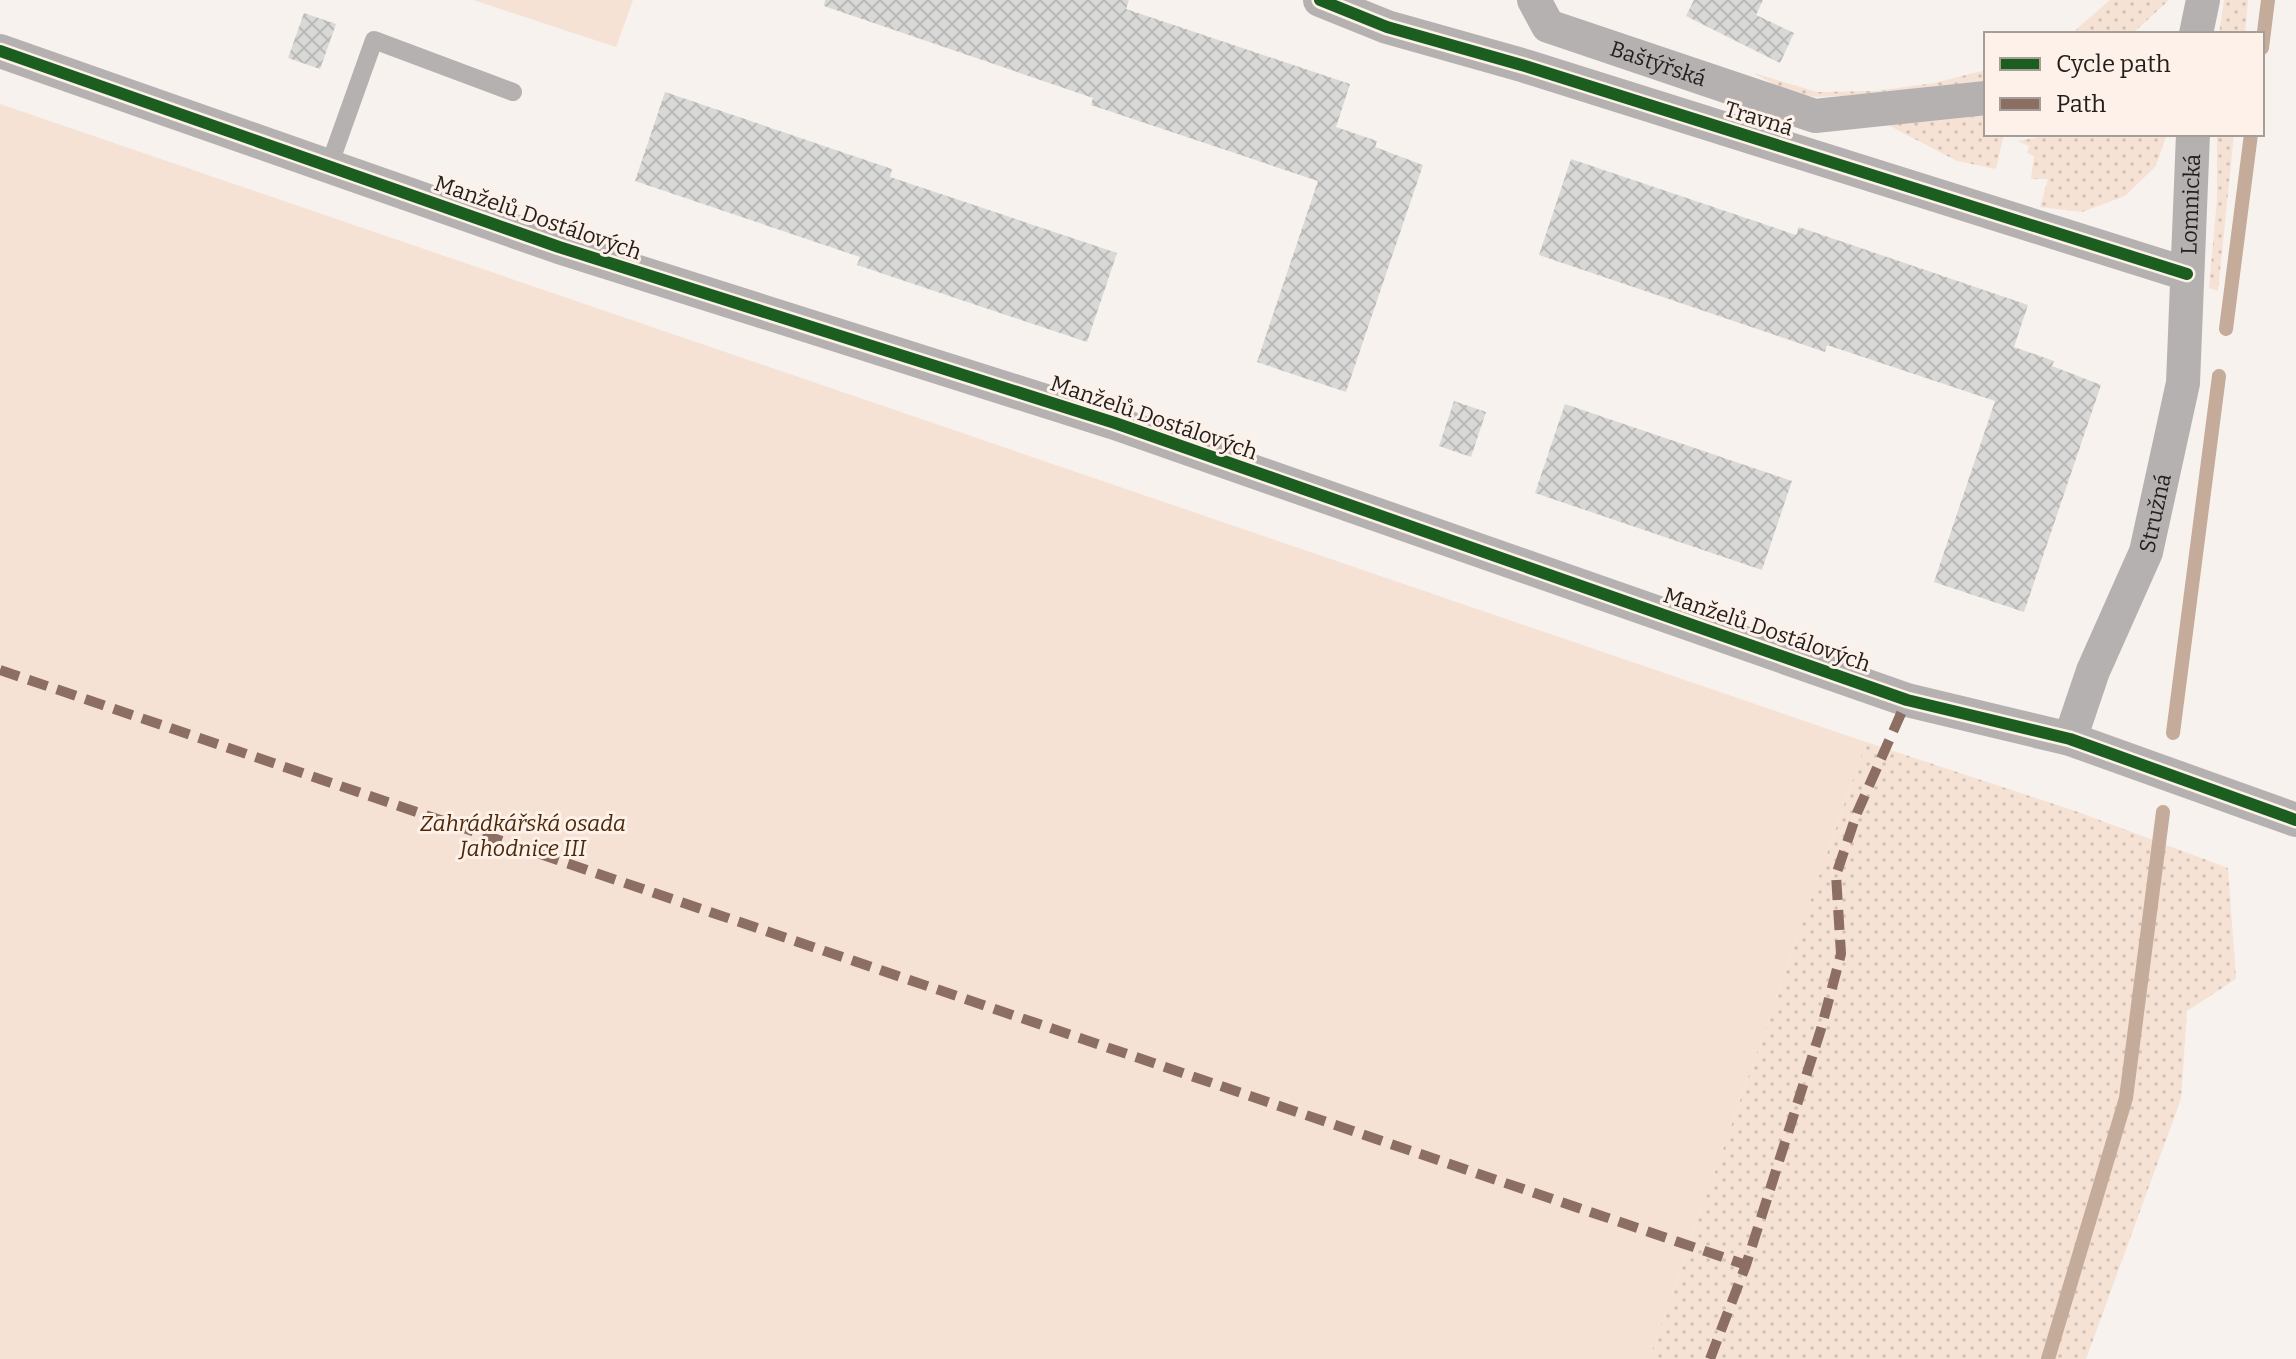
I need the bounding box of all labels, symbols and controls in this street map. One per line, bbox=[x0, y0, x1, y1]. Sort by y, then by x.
legend bbox=[1984, 32, 2264, 136]
street label: Baštýřská bbox=[1607, 35, 1710, 92]
text: Cycle path bbox=[2056, 50, 2171, 78]
text: Path bbox=[2056, 90, 2106, 118]
street label: Travná bbox=[1721, 95, 1796, 142]
street label: Lomnická bbox=[2175, 153, 2206, 255]
street label: Manželů Dostálových bbox=[431, 169, 645, 266]
street label: Manželů Dostálových bbox=[1047, 369, 1261, 466]
street label: Stružná bbox=[2133, 471, 2177, 555]
street label: Manželů Dostálových bbox=[1660, 581, 1874, 678]
park label: Zahrádkářská osada Jahodnice III bbox=[420, 810, 626, 862]

